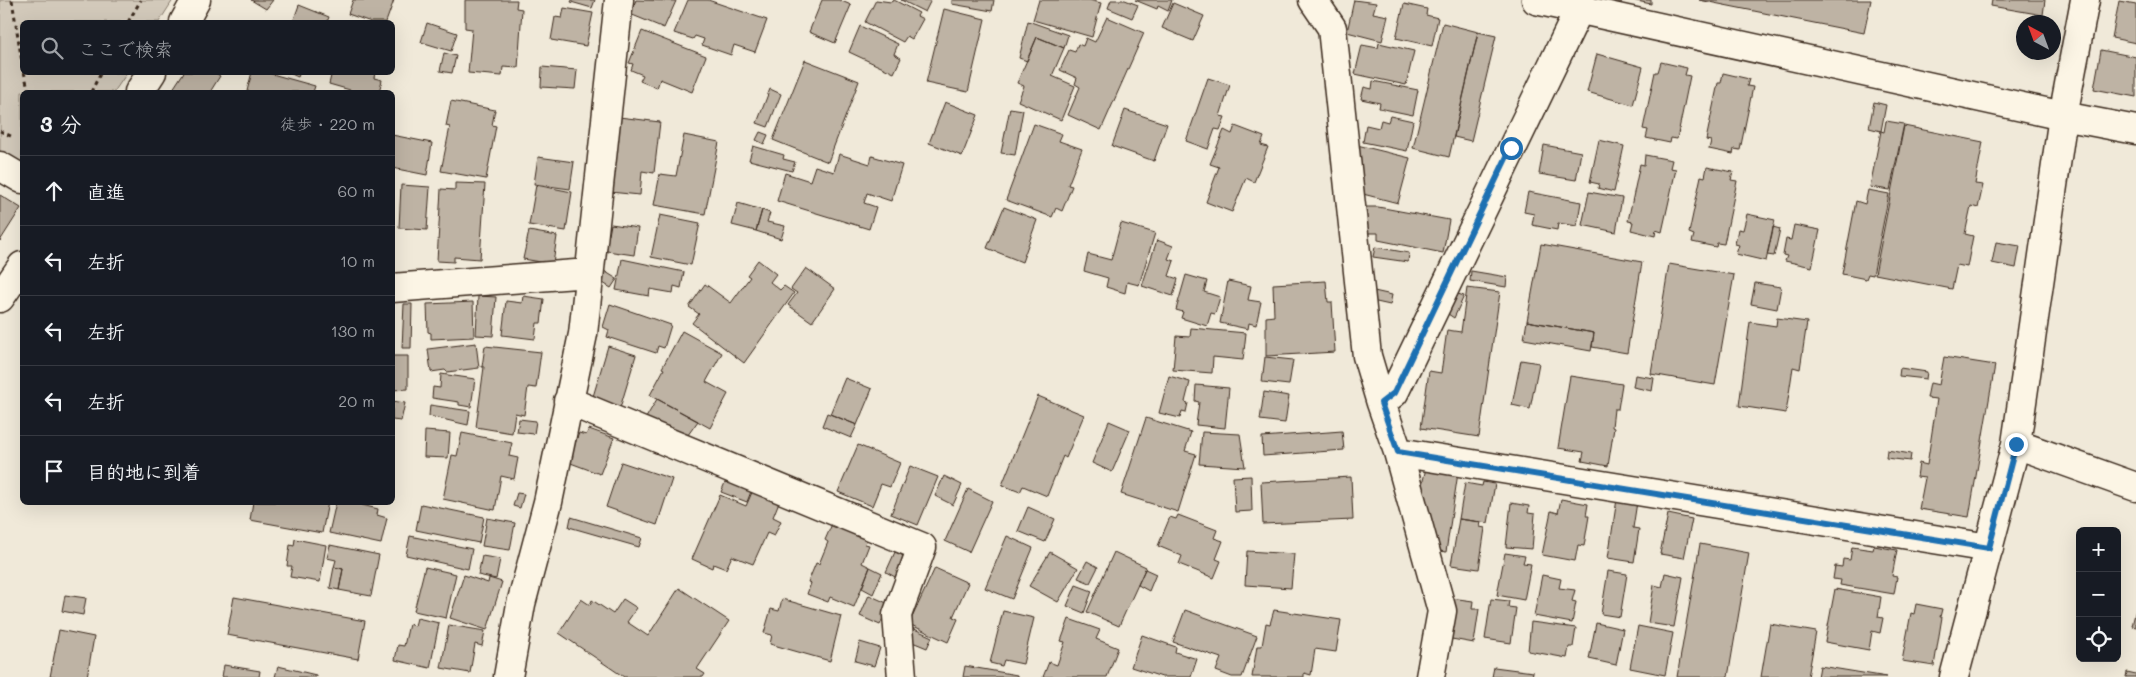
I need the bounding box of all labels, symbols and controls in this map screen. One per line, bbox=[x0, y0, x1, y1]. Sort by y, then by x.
north arrow bbox=[2016, 15, 2061, 60]
search box bbox=[20, 20, 395, 75]
icon: search bbox=[38, 34, 66, 62]
text: ここで検索 bbox=[78, 36, 173, 61]
text: 3 分 bbox=[40, 110, 81, 137]
text: 徒歩 · 220 m bbox=[280, 113, 375, 134]
route start bbox=[1500, 137, 1523, 160]
icon: ahead bbox=[40, 177, 68, 205]
text: 直進 bbox=[87, 179, 125, 204]
text: 60 m bbox=[338, 180, 375, 201]
icon: left bbox=[40, 247, 68, 275]
text: 左折 bbox=[87, 249, 125, 274]
text: 10 m bbox=[340, 250, 375, 271]
icon: left bbox=[40, 317, 68, 345]
text: 左折 bbox=[87, 319, 125, 344]
text: 130 m bbox=[331, 320, 375, 341]
icon: left bbox=[40, 387, 68, 415]
text: 左折 bbox=[87, 389, 125, 414]
text: 20 m bbox=[338, 390, 375, 411]
route end bbox=[2005, 433, 2028, 456]
icon: arrive bbox=[40, 457, 68, 485]
text: 目的地に到着 bbox=[87, 459, 201, 484]
map controls bbox=[2076, 527, 2121, 662]
button: + bbox=[2076, 527, 2121, 572]
button: − bbox=[2076, 572, 2121, 617]
button: locate bbox=[2076, 617, 2121, 662]

